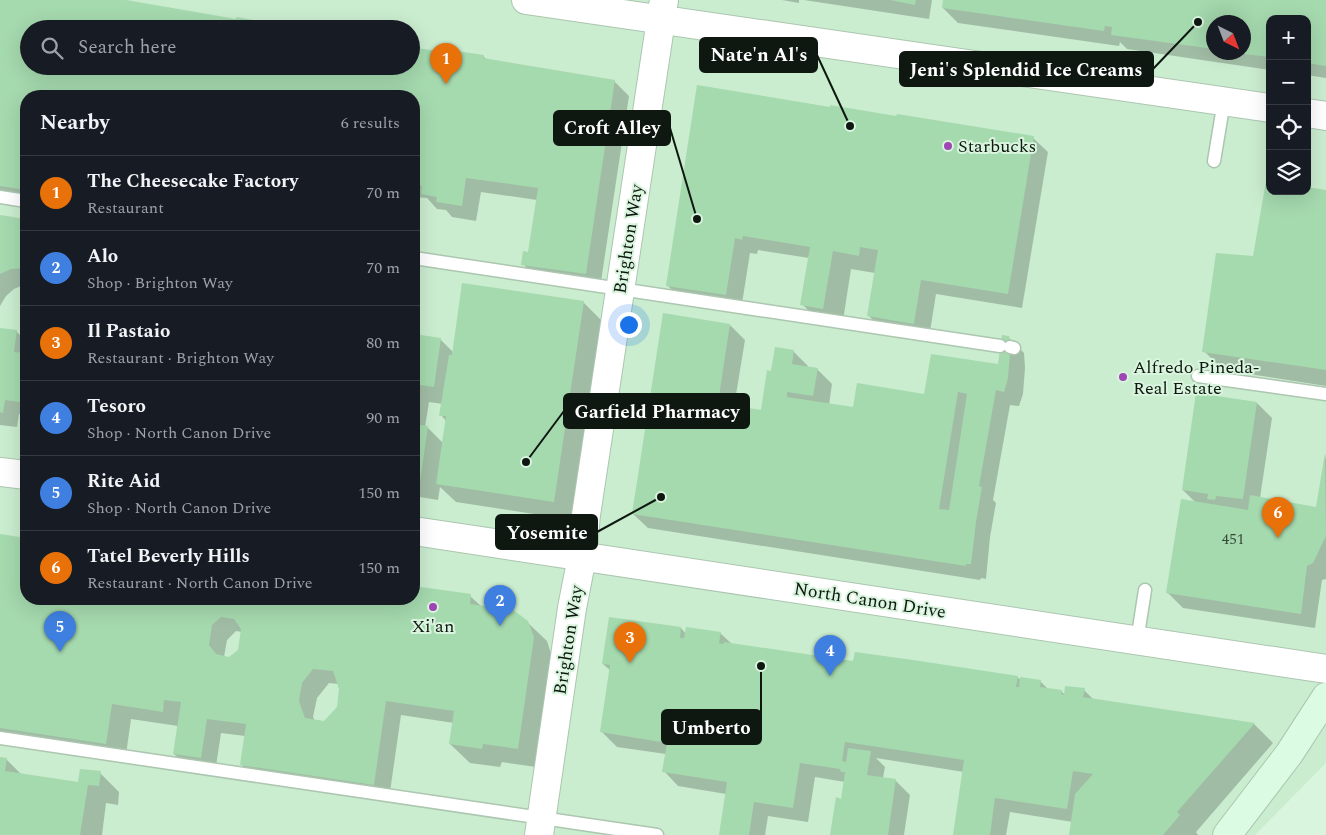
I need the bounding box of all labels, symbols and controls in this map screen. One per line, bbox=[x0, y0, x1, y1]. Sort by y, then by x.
north arrow bbox=[1206, 15, 1251, 60]
map controls bbox=[1266, 15, 1311, 195]
button: + bbox=[1266, 15, 1311, 60]
search box bbox=[20, 20, 420, 75]
text: Search here bbox=[78, 33, 177, 62]
icon: search bbox=[38, 34, 66, 62]
callout: Nate'n Al's bbox=[700, 38, 817, 72]
text: Nate'n Al's bbox=[711, 41, 807, 70]
pin: 1 bbox=[430, 43, 462, 84]
callout: Jeni's Splendid Ice Creams bbox=[900, 52, 1153, 86]
text: Jeni's Splendid Ice Creams bbox=[909, 56, 1143, 85]
button: − bbox=[1266, 60, 1311, 105]
button: locate bbox=[1266, 105, 1311, 150]
text: Nearby bbox=[40, 107, 110, 139]
text: 6 results bbox=[341, 111, 400, 135]
callout: Croft Alley bbox=[554, 111, 670, 145]
text: Croft Alley bbox=[564, 114, 661, 143]
place label: Starbucks bbox=[958, 133, 1036, 160]
marker: Starbucks bbox=[942, 140, 954, 152]
button: layers bbox=[1266, 150, 1311, 195]
text: The Cheesecake Factory bbox=[87, 167, 298, 196]
text: 1 bbox=[52, 181, 60, 205]
text: 70 m bbox=[366, 181, 400, 205]
street label: Brighton Way bbox=[607, 181, 651, 296]
text: Restaurant bbox=[87, 196, 164, 220]
text: Alo bbox=[87, 242, 118, 271]
text: 2 bbox=[52, 256, 60, 280]
text: 70 m bbox=[366, 256, 400, 280]
text: Shop · Brighton Way bbox=[87, 271, 233, 295]
your location bbox=[616, 312, 642, 338]
text: Il Pastaio bbox=[87, 317, 170, 346]
text: 3 bbox=[52, 331, 60, 355]
text: 80 m bbox=[366, 331, 400, 355]
text: Restaurant · Brighton Way bbox=[87, 346, 274, 370]
place label: Alfredo Pineda- Real Estate bbox=[1133, 354, 1259, 402]
marker: Alfredo Pineda- Real Estate bbox=[1117, 371, 1129, 383]
text: Tesoro bbox=[87, 392, 146, 421]
callout: Garfield Pharmacy bbox=[564, 394, 749, 428]
text: Garfield Pharmacy bbox=[574, 398, 741, 427]
text: 4 bbox=[52, 406, 60, 430]
text: 90 m bbox=[366, 406, 400, 430]
text: Shop · North Canon Drive bbox=[87, 421, 271, 445]
text: Rite Aid bbox=[87, 467, 161, 496]
text: 5 bbox=[52, 481, 60, 505]
text: 150 m bbox=[358, 481, 400, 505]
text: Shop · North Canon Drive bbox=[87, 496, 271, 520]
pin: 6 bbox=[1262, 497, 1294, 538]
callout: Yosemite bbox=[496, 515, 597, 549]
text: Yosemite bbox=[506, 519, 588, 548]
house number: 451 bbox=[1222, 528, 1244, 551]
text: Tatel Beverly Hills bbox=[87, 542, 250, 571]
text: 6 bbox=[52, 556, 60, 580]
text: 150 m bbox=[358, 556, 400, 580]
text: Restaurant · North Canon Drive bbox=[87, 571, 313, 595]
street label: North Canon Drive bbox=[792, 575, 948, 626]
street label: Brighton Way bbox=[547, 582, 591, 697]
pin: 2 bbox=[484, 585, 516, 626]
marker: Xi'an bbox=[427, 601, 439, 613]
pin: 5 bbox=[44, 611, 76, 652]
place label: Xi'an bbox=[412, 613, 454, 640]
pin: 3 bbox=[614, 622, 646, 663]
pin: 4 bbox=[814, 635, 846, 676]
callout: Umberto bbox=[662, 710, 761, 744]
text: Umberto bbox=[671, 714, 751, 743]

